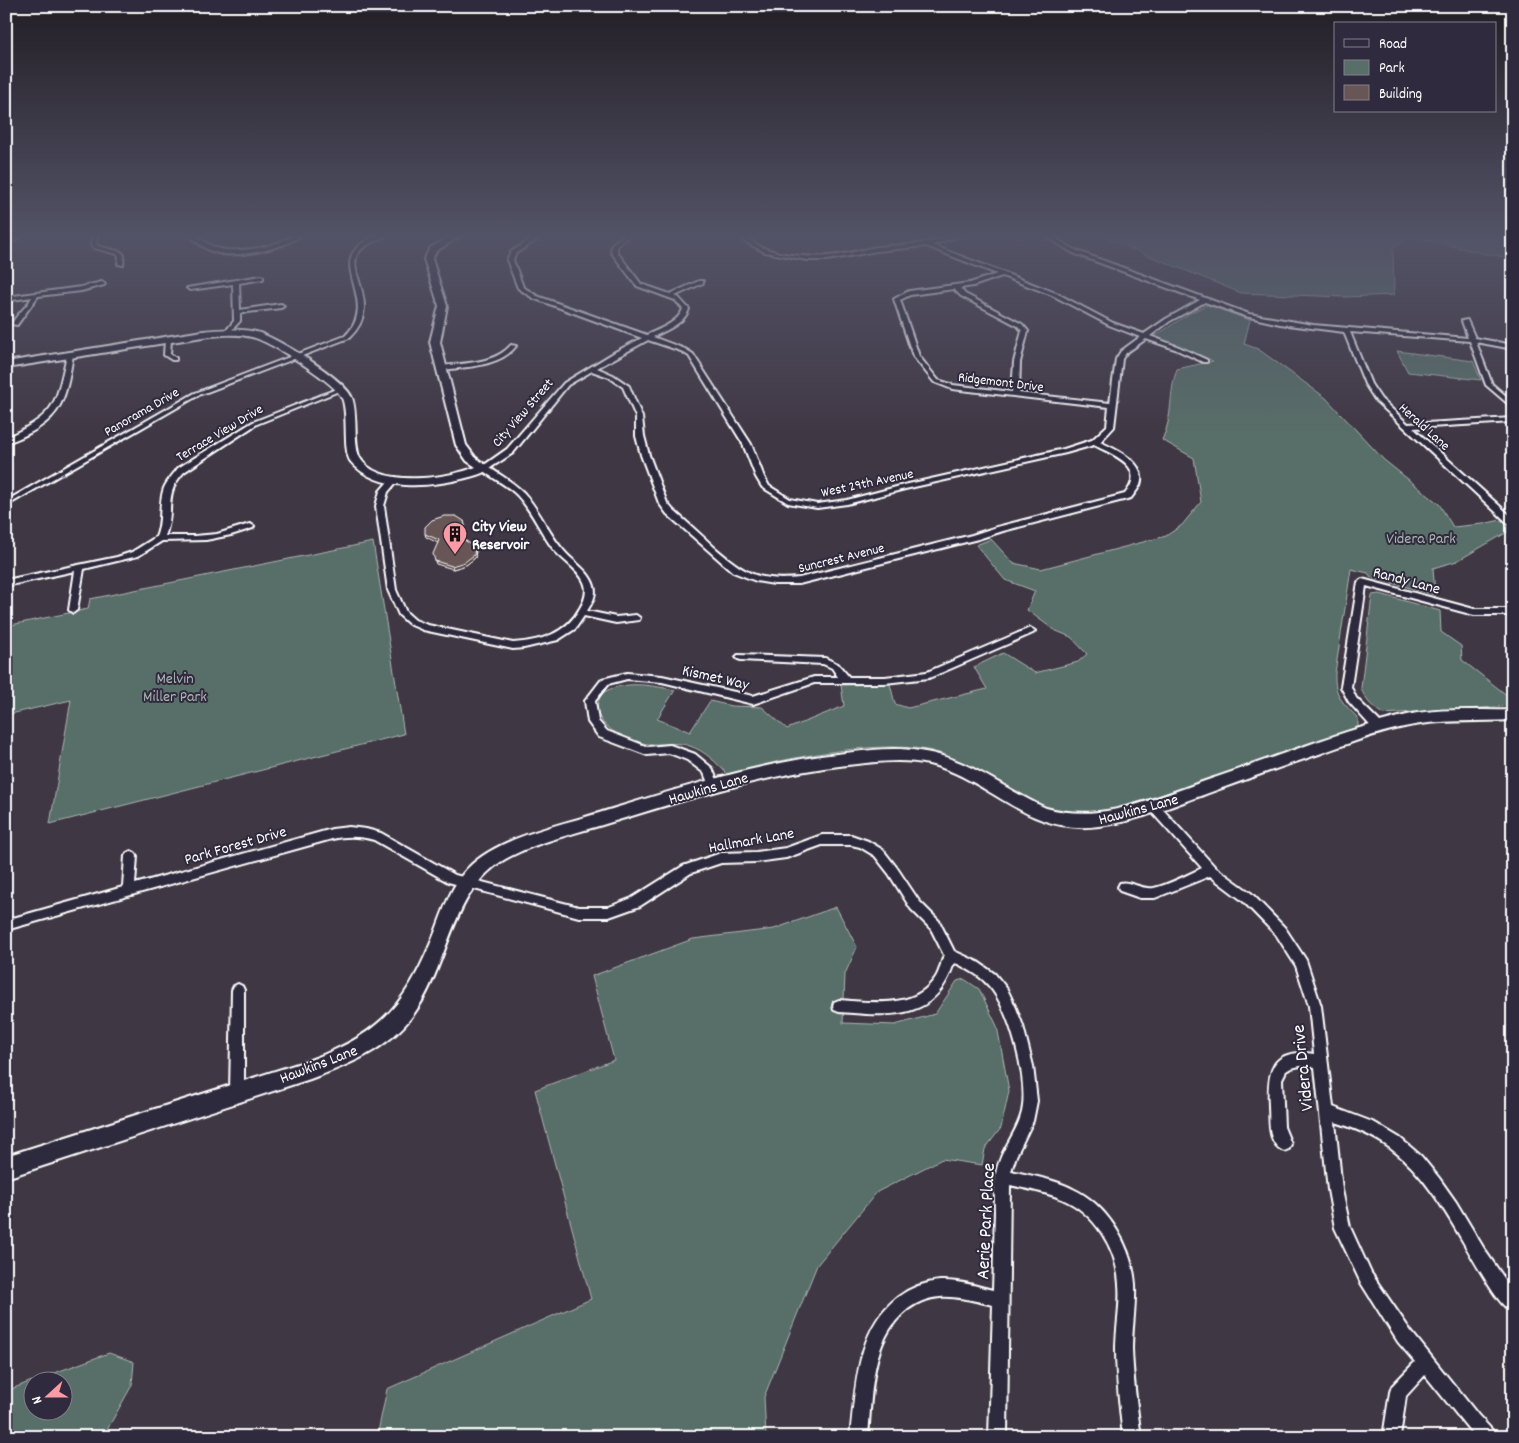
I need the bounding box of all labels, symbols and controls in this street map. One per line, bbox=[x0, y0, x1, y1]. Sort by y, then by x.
legend bbox=[1334, 22, 1496, 112]
text: Road bbox=[1379, 34, 1407, 56]
text: Park bbox=[1379, 58, 1405, 80]
text: Building bbox=[1379, 84, 1422, 106]
street label: Ridgemont Drive bbox=[957, 368, 1045, 398]
street label: City View Street bbox=[488, 375, 559, 452]
street label: Panorama Drive bbox=[101, 383, 183, 442]
street label: Herald Lane bbox=[1394, 399, 1454, 456]
street label: Terrace View Drive bbox=[173, 400, 267, 468]
street label: West 29th Avenue bbox=[819, 464, 916, 504]
place label: City View Reservoir bbox=[472, 516, 530, 557]
building icon: City View Reservoir bbox=[442, 521, 468, 555]
park label: Videra Park bbox=[1386, 528, 1456, 551]
street label: Suncrest Avenue bbox=[796, 539, 887, 579]
street label: Randy Lane bbox=[1370, 561, 1443, 601]
street label: Kismet Way bbox=[680, 660, 752, 697]
park label: Melvin Miller Park bbox=[143, 668, 207, 709]
street label: Hawkins Lane bbox=[666, 767, 751, 812]
street label: Hawkins Lane bbox=[1096, 789, 1181, 832]
street label: Park Forest Drive bbox=[182, 821, 289, 872]
street label: Hallmark Lane bbox=[707, 823, 796, 860]
street label: Videra Drive bbox=[1287, 1023, 1322, 1112]
street label: Hawkins Lane bbox=[277, 1040, 361, 1091]
street label: Aerie Park Place bbox=[971, 1162, 1004, 1280]
north arrow bbox=[22, 1370, 72, 1420]
text: N bbox=[27, 1393, 48, 1407]

